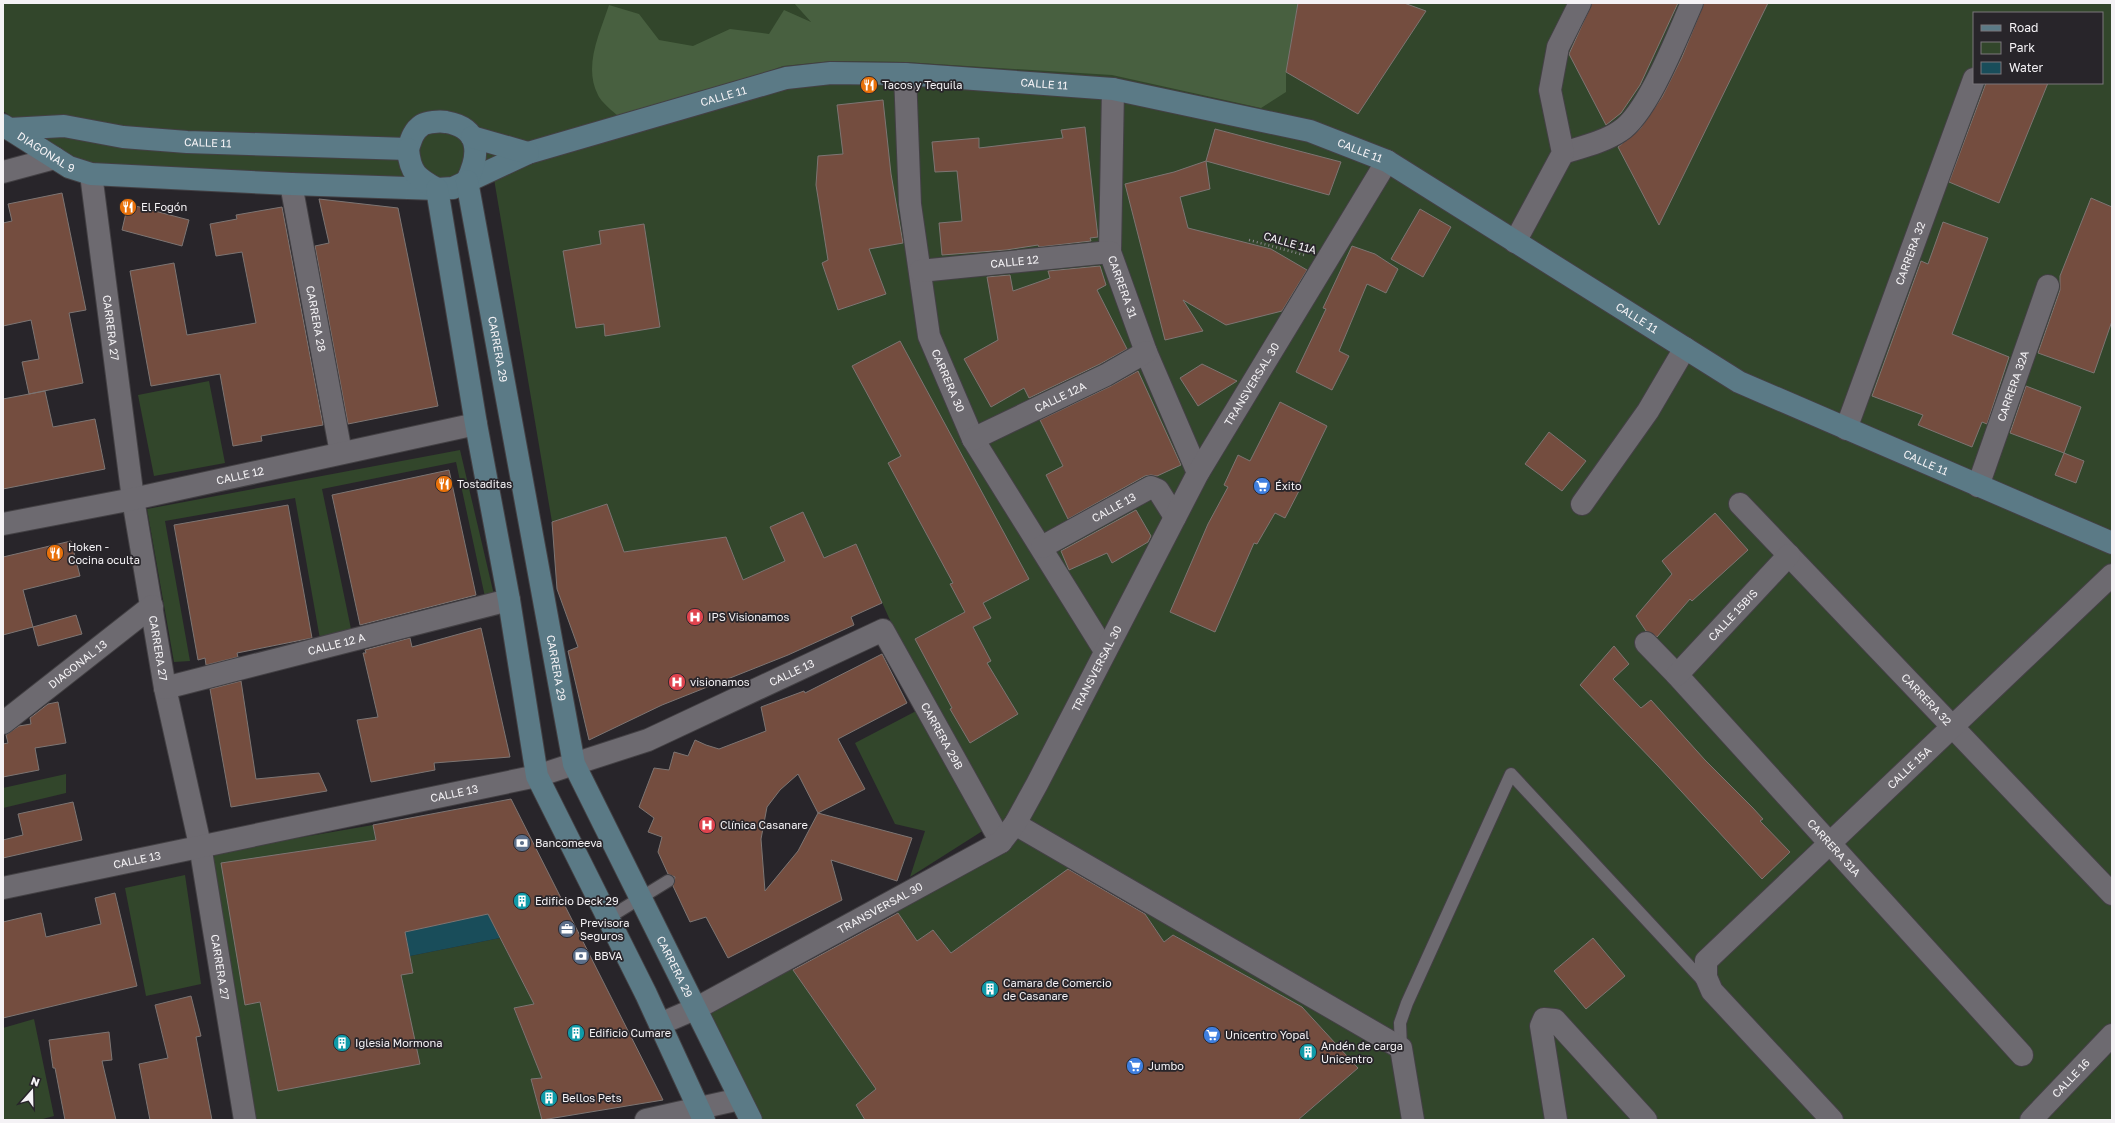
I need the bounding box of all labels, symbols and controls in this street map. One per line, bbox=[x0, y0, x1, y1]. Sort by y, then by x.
legend bbox=[1973, 12, 2103, 84]
text: Road bbox=[2009, 20, 2038, 35]
text: Park bbox=[2009, 40, 2035, 55]
text: Water bbox=[2009, 60, 2043, 75]
restaurant icon: Tacos y Tequila bbox=[859, 75, 879, 95]
street label: CALLE 11 bbox=[1020, 75, 1068, 92]
place label: Tacos y Tequila bbox=[882, 78, 962, 91]
street label: CALLE 11 bbox=[699, 83, 748, 109]
street label: DIAGONAL 9 bbox=[15, 129, 76, 174]
street label: CALLE 11 bbox=[184, 135, 232, 149]
street label: CALLE 11 bbox=[1336, 135, 1385, 165]
restaurant icon: El Fogón bbox=[118, 197, 138, 217]
place label: El Fogón bbox=[141, 200, 187, 213]
street label: CARRERA 32 bbox=[1892, 220, 1927, 287]
street label: CALLE 11A bbox=[1262, 229, 1319, 256]
street label: CALLE 12 bbox=[990, 252, 1039, 270]
street label: CARRERA 31 bbox=[1106, 253, 1140, 320]
street label: CARRERA 28 bbox=[304, 284, 329, 353]
street label: CARRERA 27 bbox=[101, 294, 122, 361]
street label: CALLE 11 bbox=[1614, 299, 1661, 336]
street label: CARRERA 29 bbox=[486, 315, 511, 383]
street label: TRANSVERSAL 30 bbox=[1221, 340, 1282, 428]
street label: CARRERA 30 bbox=[929, 347, 968, 414]
street label: CARRERA 32A bbox=[1994, 348, 2031, 423]
street label: CALLE 12A bbox=[1032, 378, 1089, 414]
street label: CALLE 11 bbox=[1902, 447, 1950, 477]
street label: CALLE 12 bbox=[215, 464, 265, 487]
restaurant icon: Tostaditas bbox=[434, 474, 454, 494]
supermarket icon: Éxito bbox=[1252, 476, 1272, 496]
place label: Tostaditas bbox=[457, 477, 512, 490]
place label: Éxito bbox=[1275, 479, 1302, 492]
street label: CALLE 13 bbox=[1089, 490, 1138, 524]
place label: Hoken - Cocina oculta bbox=[68, 540, 140, 566]
restaurant icon: Hoken - Cocina oculta bbox=[45, 543, 65, 563]
street label: CALLE 15BIS bbox=[1705, 586, 1760, 643]
hospital icon: IPS Visionamos bbox=[685, 607, 705, 627]
place label: IPS Visionamos bbox=[708, 610, 789, 623]
street label: CARRERA 27 bbox=[147, 614, 171, 682]
street label: TRANSVERSAL 30 bbox=[1069, 623, 1124, 714]
street label: CALLE 12 A bbox=[306, 630, 367, 657]
street label: CARRERA 29 bbox=[544, 634, 569, 702]
street label: DIAGONAL 13 bbox=[46, 637, 109, 691]
street label: CALLE 13 bbox=[767, 656, 816, 688]
street label: CARRERA 32 bbox=[1899, 670, 1954, 728]
hospital icon: visionamos bbox=[667, 672, 687, 692]
place label: visionamos bbox=[690, 675, 750, 688]
street label: CARRERA 29B bbox=[919, 700, 966, 771]
street label: CALLE 15A bbox=[1884, 743, 1934, 791]
street label: CALLE 13 bbox=[429, 782, 479, 804]
hospital icon: Clínica Casanare bbox=[697, 815, 717, 835]
street label: CARRERA 31A bbox=[1805, 816, 1864, 879]
place label: Clínica Casanare bbox=[720, 818, 808, 831]
bank icon: Bancomeeva bbox=[512, 833, 532, 853]
place label: Bancomeeva bbox=[535, 836, 602, 849]
street label: CALLE 13 bbox=[112, 848, 162, 871]
street label: TRANSVERSAL 30 bbox=[835, 879, 925, 936]
building icon: Edificio Deck 29 bbox=[512, 891, 532, 911]
place label: Edificio Deck 29 bbox=[535, 894, 619, 907]
place label: Previsora Seguros bbox=[580, 916, 629, 942]
office icon: Previsora Seguros bbox=[557, 919, 577, 939]
street label: CARRERA 27 bbox=[209, 933, 232, 1001]
street label: CARRERA 29 bbox=[654, 933, 696, 999]
bank icon: BBVA bbox=[571, 946, 591, 966]
place label: BBVA bbox=[594, 949, 623, 962]
place label: Camara de Comercio de Casanare bbox=[1003, 976, 1112, 1002]
building icon: Camara de Comercio de Casanare bbox=[980, 979, 1000, 999]
building icon: Edificio Cumare bbox=[566, 1023, 586, 1043]
supermarket icon: Unicentro Yopal bbox=[1202, 1025, 1222, 1045]
place label: Edificio Cumare bbox=[589, 1026, 671, 1039]
place label: Unicentro Yopal bbox=[1225, 1028, 1309, 1041]
building icon: Iglesia Mormona bbox=[332, 1033, 352, 1053]
place label: Iglesia Mormona bbox=[355, 1036, 442, 1049]
place label: Andén de carga Unicentro bbox=[1321, 1039, 1403, 1065]
building icon: Andén de carga Unicentro bbox=[1298, 1042, 1318, 1062]
street label: CALLE 16 bbox=[2049, 1055, 2092, 1100]
supermarket icon: Jumbo bbox=[1125, 1056, 1145, 1076]
place label: Jumbo bbox=[1148, 1059, 1184, 1072]
north arrow bbox=[12, 1071, 52, 1111]
text: N bbox=[29, 1074, 42, 1089]
building icon: Bellos Pets bbox=[539, 1088, 559, 1108]
place label: Bellos Pets bbox=[562, 1091, 622, 1104]

